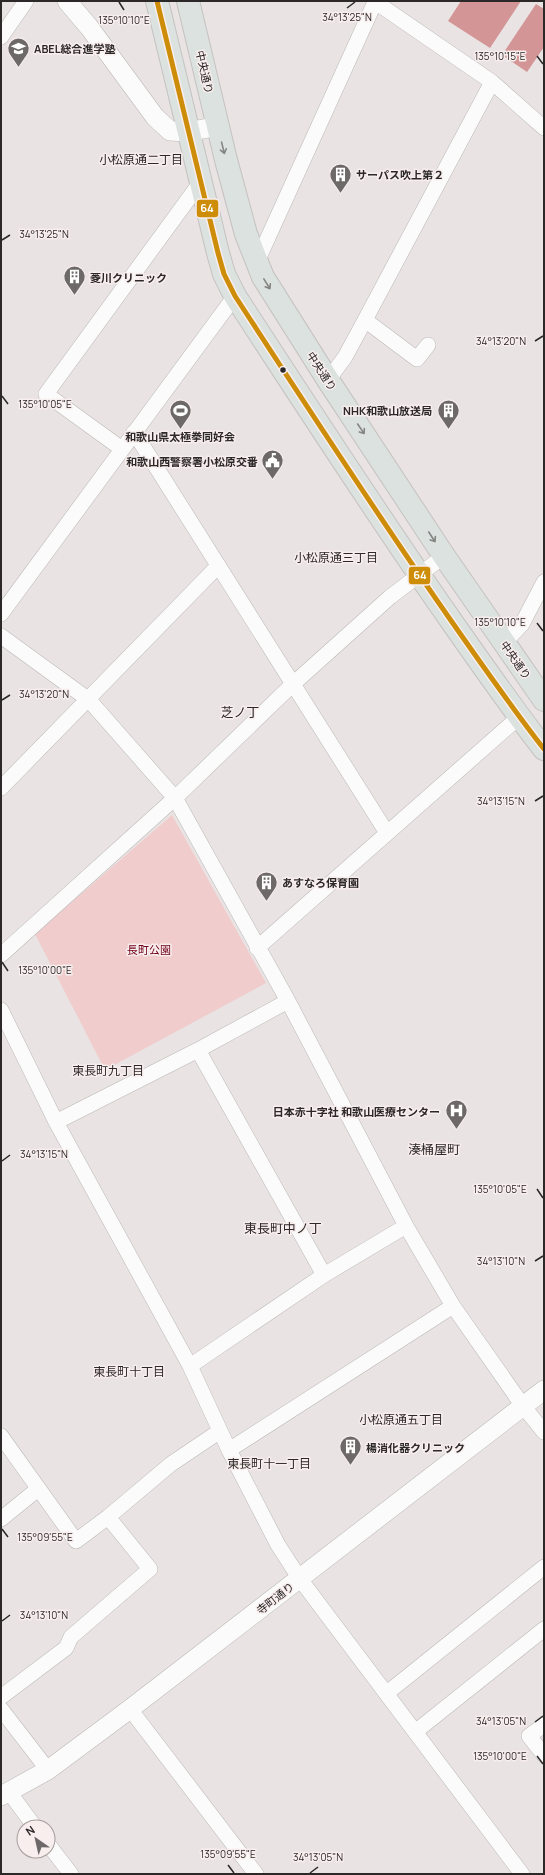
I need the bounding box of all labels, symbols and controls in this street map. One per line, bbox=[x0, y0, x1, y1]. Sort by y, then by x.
text: 34°13'25"N bbox=[322, 10, 372, 24]
text: 135°10'10"E bbox=[98, 13, 150, 27]
school or university icon: ABEL総合進学塾 bbox=[5, 35, 31, 68]
place label: ABEL総合進学塾 bbox=[34, 41, 116, 56]
street label: 中央通り bbox=[193, 49, 217, 95]
text: 135°10'15"E bbox=[474, 49, 526, 63]
one-way arrow bbox=[220, 141, 228, 154]
district label: 小松原通二丁目 bbox=[99, 151, 183, 168]
building icon: サーパス吹上第２ bbox=[327, 161, 353, 194]
place label: サーパス吹上第２ bbox=[356, 167, 444, 182]
line badge: 64 bbox=[196, 199, 219, 218]
text: 64 bbox=[200, 200, 214, 215]
text: 34°13'25"N bbox=[19, 227, 69, 241]
building icon: 菱川クリニック bbox=[61, 264, 87, 297]
place label: 菱川クリニック bbox=[90, 270, 167, 285]
one-way arrow bbox=[264, 278, 272, 290]
text: 34°13'20"N bbox=[476, 334, 526, 348]
street label: 中央通り bbox=[304, 348, 340, 394]
unlabelled marker bbox=[278, 365, 288, 375]
text: 135°10'05"E bbox=[18, 397, 72, 411]
sports icon: 和歌山県太極拳同好会 bbox=[167, 397, 193, 430]
building icon: NHK和歌山放送局 bbox=[435, 397, 461, 430]
place label: NHK和歌山放送局 bbox=[343, 403, 432, 418]
one-way arrow bbox=[357, 423, 365, 435]
place label: 和歌山県太極拳同好会 bbox=[125, 429, 235, 444]
public building icon: 和歌山西警察署小松原交番 bbox=[260, 448, 286, 481]
place label: 和歌山西警察署小松原交番 bbox=[126, 454, 258, 469]
one-way arrow bbox=[428, 532, 436, 543]
district label: 小松原通三丁目 bbox=[294, 549, 378, 566]
line badge: 64 bbox=[408, 566, 431, 585]
text: 64 bbox=[413, 567, 427, 582]
text: 135°10'10"E bbox=[474, 615, 526, 629]
street label: 中央通り bbox=[497, 638, 535, 682]
text: 34°13'20"N bbox=[19, 687, 69, 701]
district label: 芝ノ丁 bbox=[220, 703, 260, 721]
text: 34°13'15"N bbox=[477, 794, 525, 808]
building icon: あすなろ保育園 bbox=[254, 869, 280, 902]
place label: あすなろ保育園 bbox=[282, 875, 359, 890]
park label: 長町公園 bbox=[127, 942, 171, 957]
text: 135°10'00"E bbox=[18, 963, 72, 977]
district label: 東長町九丁目 bbox=[72, 1062, 144, 1079]
hospital icon: 日本赤十字社 和歌山医療センター bbox=[443, 1098, 469, 1131]
place label: 日本赤十字社 和歌山医療センター bbox=[273, 1104, 440, 1119]
district label: 湊桶屋町 bbox=[408, 1140, 460, 1158]
text: 34°13'15"N bbox=[20, 1147, 68, 1161]
text: 135°10'05"E bbox=[473, 1182, 527, 1196]
district label: 東長町中ノ丁 bbox=[244, 1219, 322, 1237]
text: 34°13'10"N bbox=[477, 1254, 525, 1268]
district label: 東長町十丁目 bbox=[93, 1363, 165, 1380]
district label: 小松原通五丁目 bbox=[359, 1411, 443, 1428]
building icon: 楊消化器クリニック bbox=[338, 1434, 364, 1467]
place label: 楊消化器クリニック bbox=[366, 1440, 465, 1455]
district label: 東長町十一丁目 bbox=[227, 1455, 311, 1472]
text: 135°09'55"E bbox=[17, 1530, 73, 1544]
street label: 寺町通り bbox=[253, 1579, 297, 1617]
text: 34°13'10"N bbox=[20, 1608, 68, 1622]
text: 34°13'05"N bbox=[476, 1714, 526, 1728]
text: 135°10'00"E bbox=[473, 1749, 527, 1763]
north arrow bbox=[16, 1819, 56, 1859]
text: N bbox=[23, 1822, 38, 1839]
text: 135°09'55"E bbox=[200, 1847, 256, 1861]
text: 34°13'05"N bbox=[293, 1850, 343, 1864]

